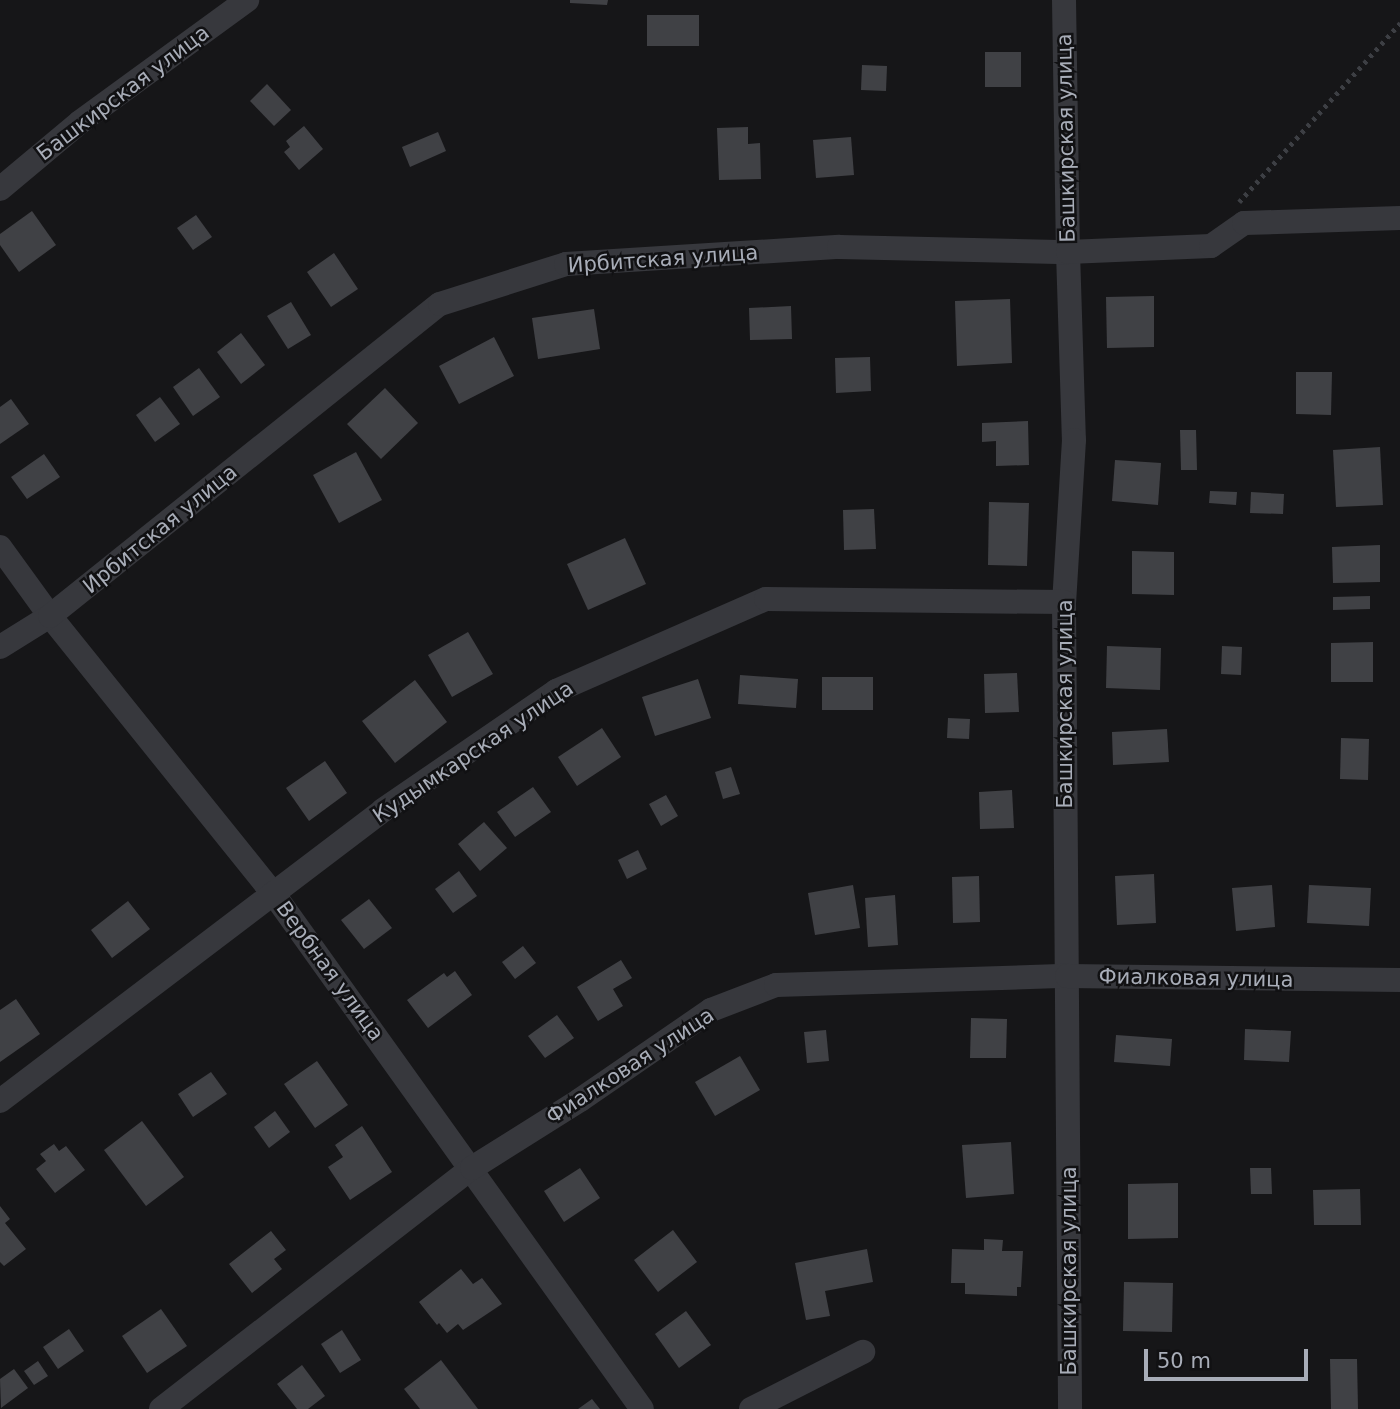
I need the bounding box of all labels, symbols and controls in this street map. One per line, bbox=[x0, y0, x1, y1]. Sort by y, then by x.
street label: Башкирская улица bbox=[32, 20, 214, 166]
street label: Башкирская улица bbox=[1052, 33, 1080, 243]
street label: Ирбитская улица bbox=[567, 240, 759, 278]
street label: Ирбитская улица bbox=[78, 459, 242, 599]
street label: Башкирская улица bbox=[1052, 599, 1078, 809]
street label: Кудымкарская улица bbox=[368, 676, 578, 828]
street label: Вербная улица bbox=[271, 896, 389, 1046]
street label: Фиалковая улица bbox=[1098, 964, 1294, 992]
street label: Фиалковая улица bbox=[541, 1002, 719, 1130]
street label: Башкирская улица bbox=[1056, 1166, 1082, 1376]
scale bar bbox=[1148, 1336, 1312, 1380]
text: 50 m bbox=[1157, 1349, 1211, 1373]

